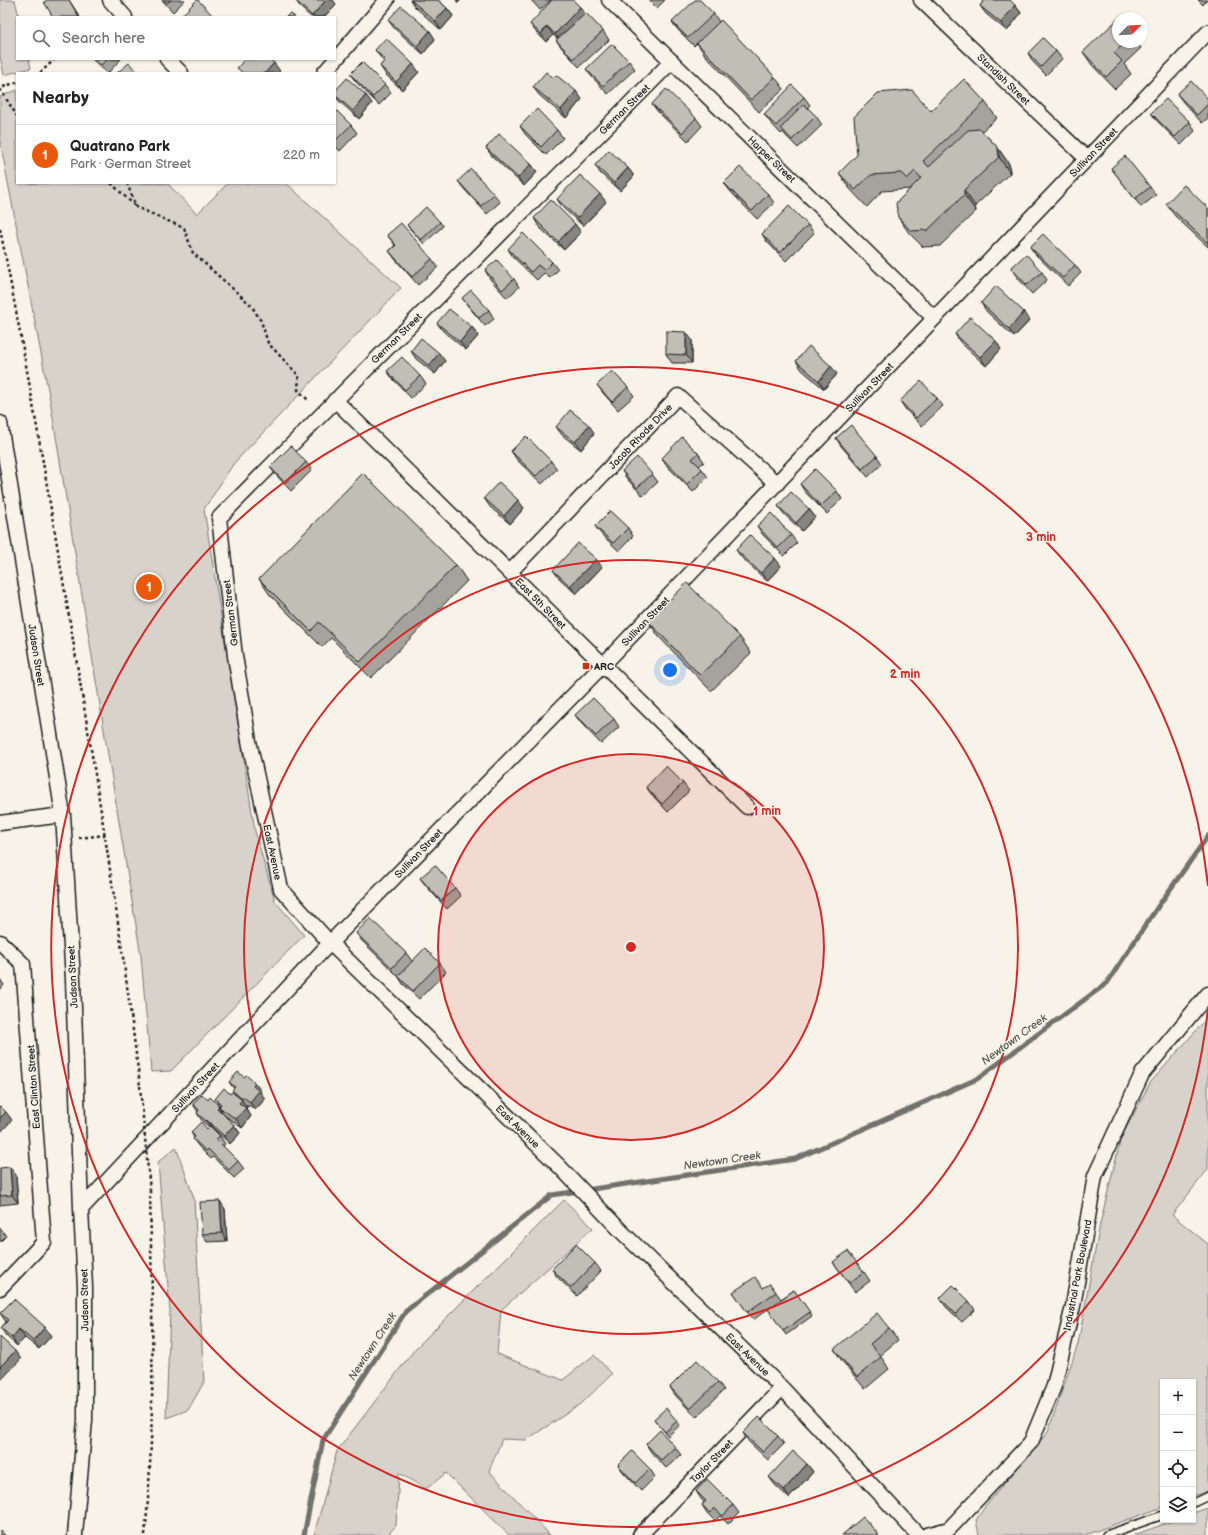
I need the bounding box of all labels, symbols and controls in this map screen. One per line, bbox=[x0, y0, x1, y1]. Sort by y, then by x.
north arrow bbox=[1112, 12, 1148, 48]
search box bbox=[16, 16, 336, 60]
icon: search bbox=[30, 27, 52, 49]
text: Search here bbox=[62, 29, 145, 48]
street label: Standish Street bbox=[974, 52, 1032, 108]
street label: German Street bbox=[597, 82, 652, 137]
text: Nearby bbox=[32, 88, 89, 108]
street label: Sullivan Street bbox=[1067, 125, 1120, 180]
street label: Harper Street bbox=[745, 134, 798, 186]
text: Quatrano Park bbox=[70, 137, 170, 156]
text: 1 bbox=[42, 147, 48, 163]
text: 220 m bbox=[283, 147, 320, 163]
text: Park · German Street bbox=[70, 156, 191, 172]
street label: German Street bbox=[369, 311, 424, 366]
street label: Sullivan Street bbox=[843, 360, 896, 415]
street label: Jacob Rhode Drive bbox=[606, 401, 675, 472]
text: 3 min bbox=[1026, 530, 1056, 545]
pin: 1 bbox=[136, 572, 162, 602]
street label: East 5th Street bbox=[512, 576, 568, 632]
street label: German Street bbox=[221, 579, 241, 647]
street label: Sullivan Street bbox=[619, 594, 672, 649]
street label: Judson Street bbox=[25, 623, 47, 687]
your location bbox=[660, 660, 680, 680]
marker: ARC bbox=[581, 661, 591, 671]
place label: ARC bbox=[593, 661, 614, 673]
text: 2 min bbox=[890, 667, 920, 682]
text: 1 min bbox=[753, 804, 781, 819]
street label: East Avenue bbox=[260, 823, 284, 881]
street label: Sullivan Street bbox=[392, 826, 445, 881]
centre of rings bbox=[624, 940, 638, 954]
street label: Judson Street bbox=[65, 945, 81, 1009]
water label: Newtown Creek bbox=[979, 1011, 1050, 1068]
street label: East Clinton Street bbox=[25, 1044, 43, 1129]
street label: Sullivan Street bbox=[170, 1060, 222, 1115]
street label: East Avenue bbox=[493, 1103, 542, 1151]
water label: Newtown Creek bbox=[683, 1149, 762, 1172]
street label: Industrial Park Boulevard bbox=[1061, 1218, 1095, 1332]
street label: Judson Street bbox=[78, 1269, 92, 1331]
water label: Newtown Creek bbox=[346, 1310, 399, 1383]
street label: East Avenue bbox=[723, 1331, 772, 1379]
map controls bbox=[1160, 1379, 1196, 1523]
button: + bbox=[1160, 1379, 1196, 1415]
button: − bbox=[1160, 1415, 1196, 1451]
street label: Taylor Street bbox=[688, 1437, 736, 1486]
button: locate bbox=[1160, 1451, 1196, 1487]
button: layers bbox=[1160, 1487, 1196, 1523]

